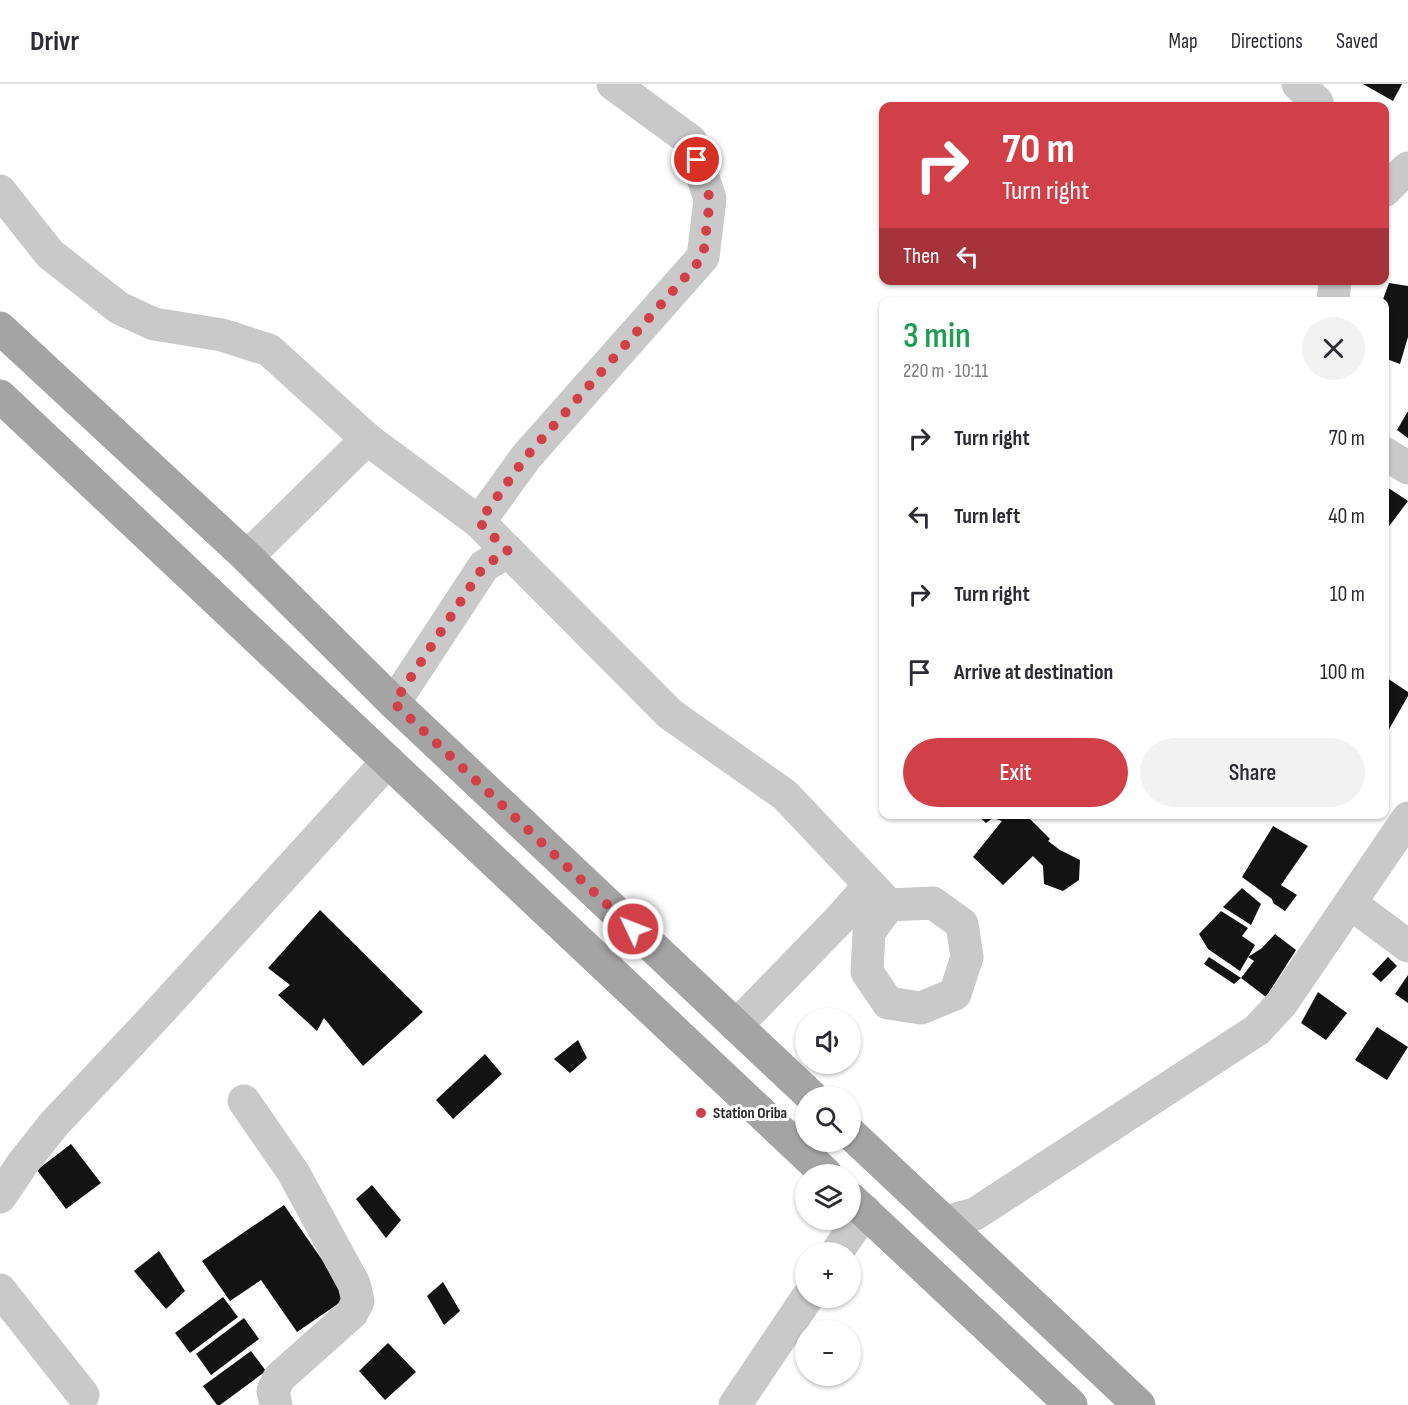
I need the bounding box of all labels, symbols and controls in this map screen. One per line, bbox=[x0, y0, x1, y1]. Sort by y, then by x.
text: Drivr bbox=[30, 25, 79, 58]
text: Map bbox=[1168, 29, 1198, 54]
text: Directions bbox=[1231, 29, 1303, 54]
text: Saved bbox=[1336, 29, 1378, 54]
text: 70 m bbox=[1002, 124, 1075, 175]
icon: right bbox=[903, 126, 981, 204]
pin bbox=[671, 134, 722, 185]
icon: arrive bbox=[680, 143, 713, 176]
text: Turn right bbox=[1002, 175, 1089, 207]
icon: left bbox=[951, 240, 984, 273]
text: Then bbox=[903, 243, 939, 270]
text: 3 min bbox=[903, 315, 971, 358]
button: close bbox=[1302, 317, 1365, 380]
text: 220 m · 10:11 bbox=[903, 359, 988, 383]
icon: right bbox=[903, 422, 936, 455]
text: Turn right bbox=[954, 425, 1030, 452]
text: 70 m bbox=[1329, 425, 1365, 452]
icon: left bbox=[903, 500, 936, 533]
text: Turn left bbox=[954, 503, 1020, 530]
text: 40 m bbox=[1328, 503, 1365, 530]
icon: right bbox=[903, 578, 936, 611]
text: Turn right bbox=[954, 581, 1030, 608]
text: 10 m bbox=[1330, 581, 1365, 608]
icon: arrive bbox=[903, 656, 936, 689]
text: Arrive at destination bbox=[954, 659, 1113, 686]
text: 100 m bbox=[1320, 659, 1365, 686]
button: Exit bbox=[903, 738, 1128, 807]
button: Share bbox=[1140, 738, 1365, 807]
position arrow bbox=[601, 897, 665, 961]
map controls bbox=[795, 1008, 861, 1386]
button: sound bbox=[795, 1008, 861, 1074]
button: search bbox=[795, 1086, 861, 1152]
place label: Station Oriba bbox=[713, 1104, 787, 1123]
marker: Station Oriba bbox=[694, 1106, 708, 1120]
button: layers bbox=[795, 1164, 861, 1230]
button: + bbox=[795, 1242, 861, 1308]
button: − bbox=[795, 1320, 861, 1386]

